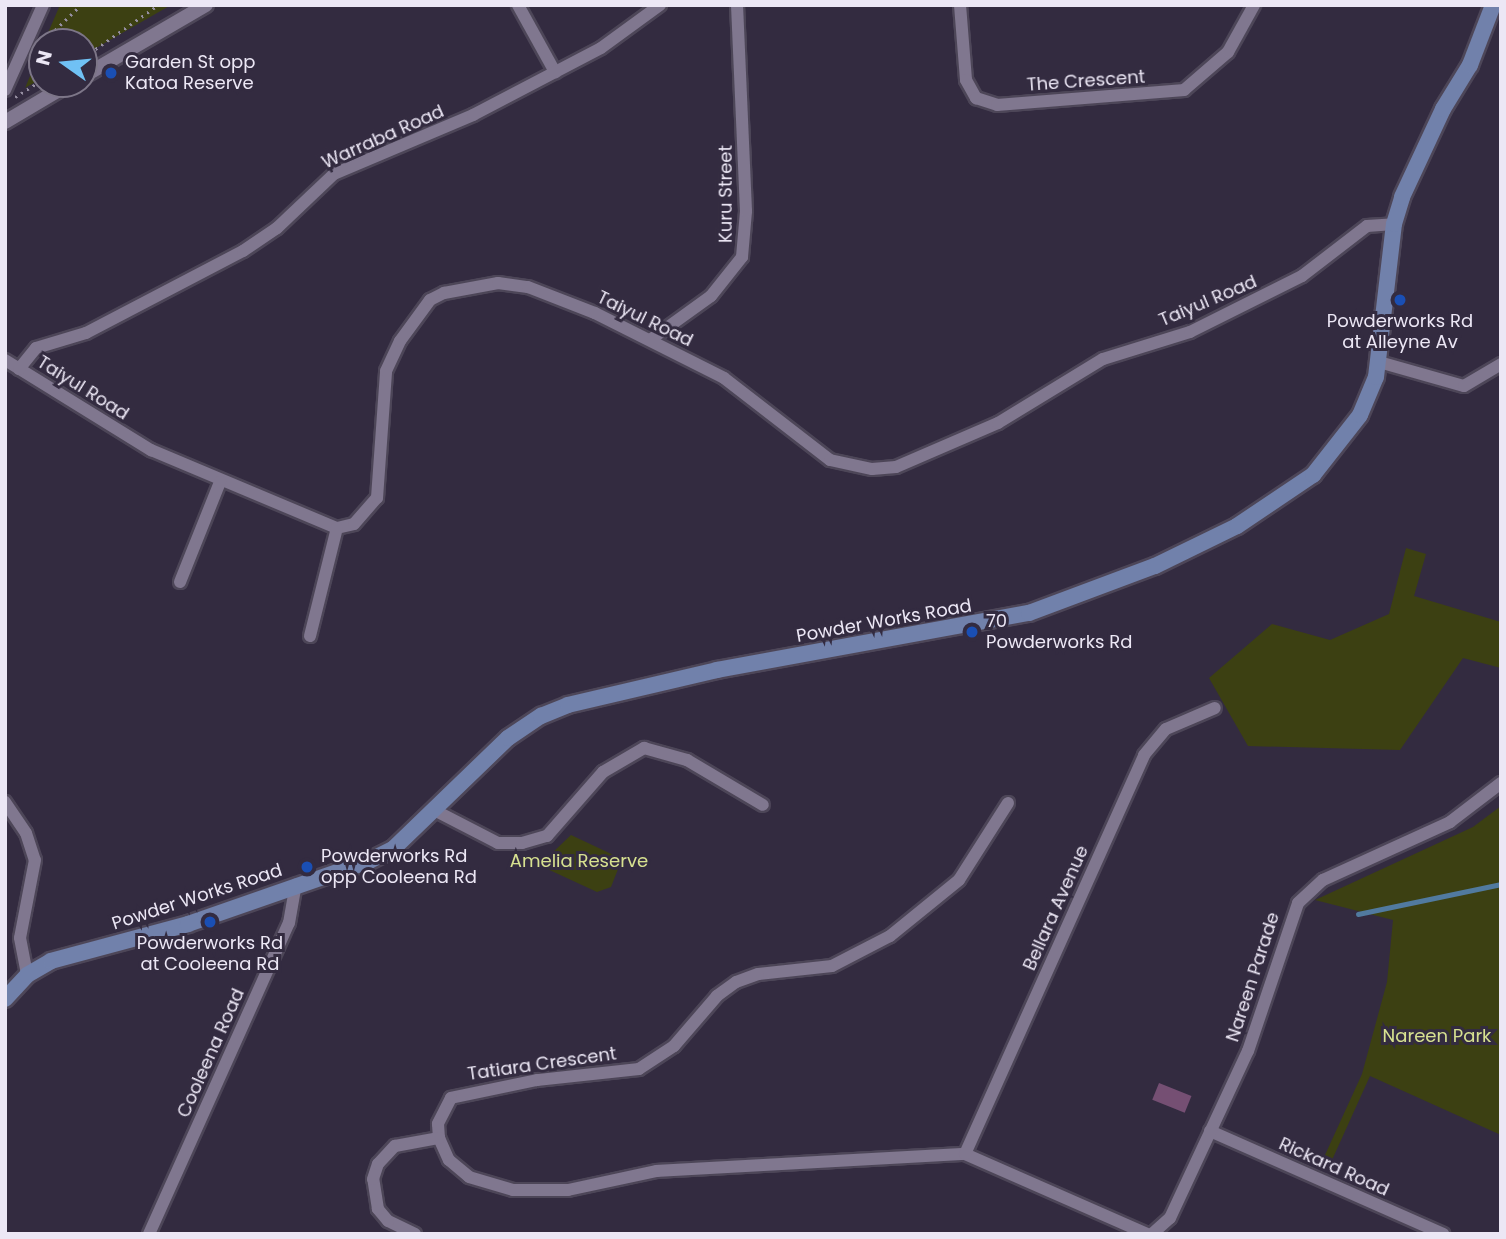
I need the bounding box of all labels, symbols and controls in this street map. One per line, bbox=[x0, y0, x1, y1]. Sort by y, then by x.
north arrow bbox=[28, 28, 98, 98]
text: N bbox=[29, 48, 59, 68]
place label: Garden St opp Katoa Reserve bbox=[125, 52, 255, 94]
marker: Garden St opp Katoa Reserve bbox=[103, 65, 119, 81]
street label: The Crescent bbox=[1026, 66, 1146, 96]
street label: Warraba Road bbox=[319, 100, 447, 174]
street label: Kuru Street bbox=[715, 145, 737, 243]
street label: Taiyul Road bbox=[1156, 271, 1260, 331]
street label: Taiyul Road bbox=[594, 286, 696, 352]
marker: Powderworks Rd at Alleyne Av bbox=[1392, 292, 1408, 308]
place label: Powderworks Rd at Alleyne Av bbox=[1327, 311, 1473, 354]
street label: Taiyul Road bbox=[33, 351, 133, 425]
street label: Powder Works Road bbox=[795, 595, 973, 647]
place label: 70 Powderworks Rd bbox=[986, 611, 1132, 654]
marker: 70 Powderworks Rd bbox=[964, 624, 980, 640]
street label: Bellara Avenue bbox=[1019, 842, 1093, 974]
place label: Powderworks Rd opp Cooleena Rd bbox=[321, 846, 477, 888]
park label: Amelia Reserve bbox=[510, 850, 648, 872]
street label: Powder Works Road bbox=[109, 859, 285, 935]
marker: Powderworks Rd opp Cooleena Rd bbox=[299, 859, 315, 875]
street label: Nareen Parade bbox=[1222, 909, 1284, 1045]
marker: Powderworks Rd at Cooleena Rd bbox=[202, 914, 218, 930]
place label: Powderworks Rd at Cooleena Rd bbox=[137, 933, 283, 976]
street label: Cooleena Road bbox=[173, 985, 249, 1121]
park label: Nareen Park bbox=[1383, 1025, 1491, 1047]
street label: Tatiara Crescent bbox=[466, 1043, 618, 1085]
street label: Rickard Road bbox=[1276, 1133, 1392, 1201]

